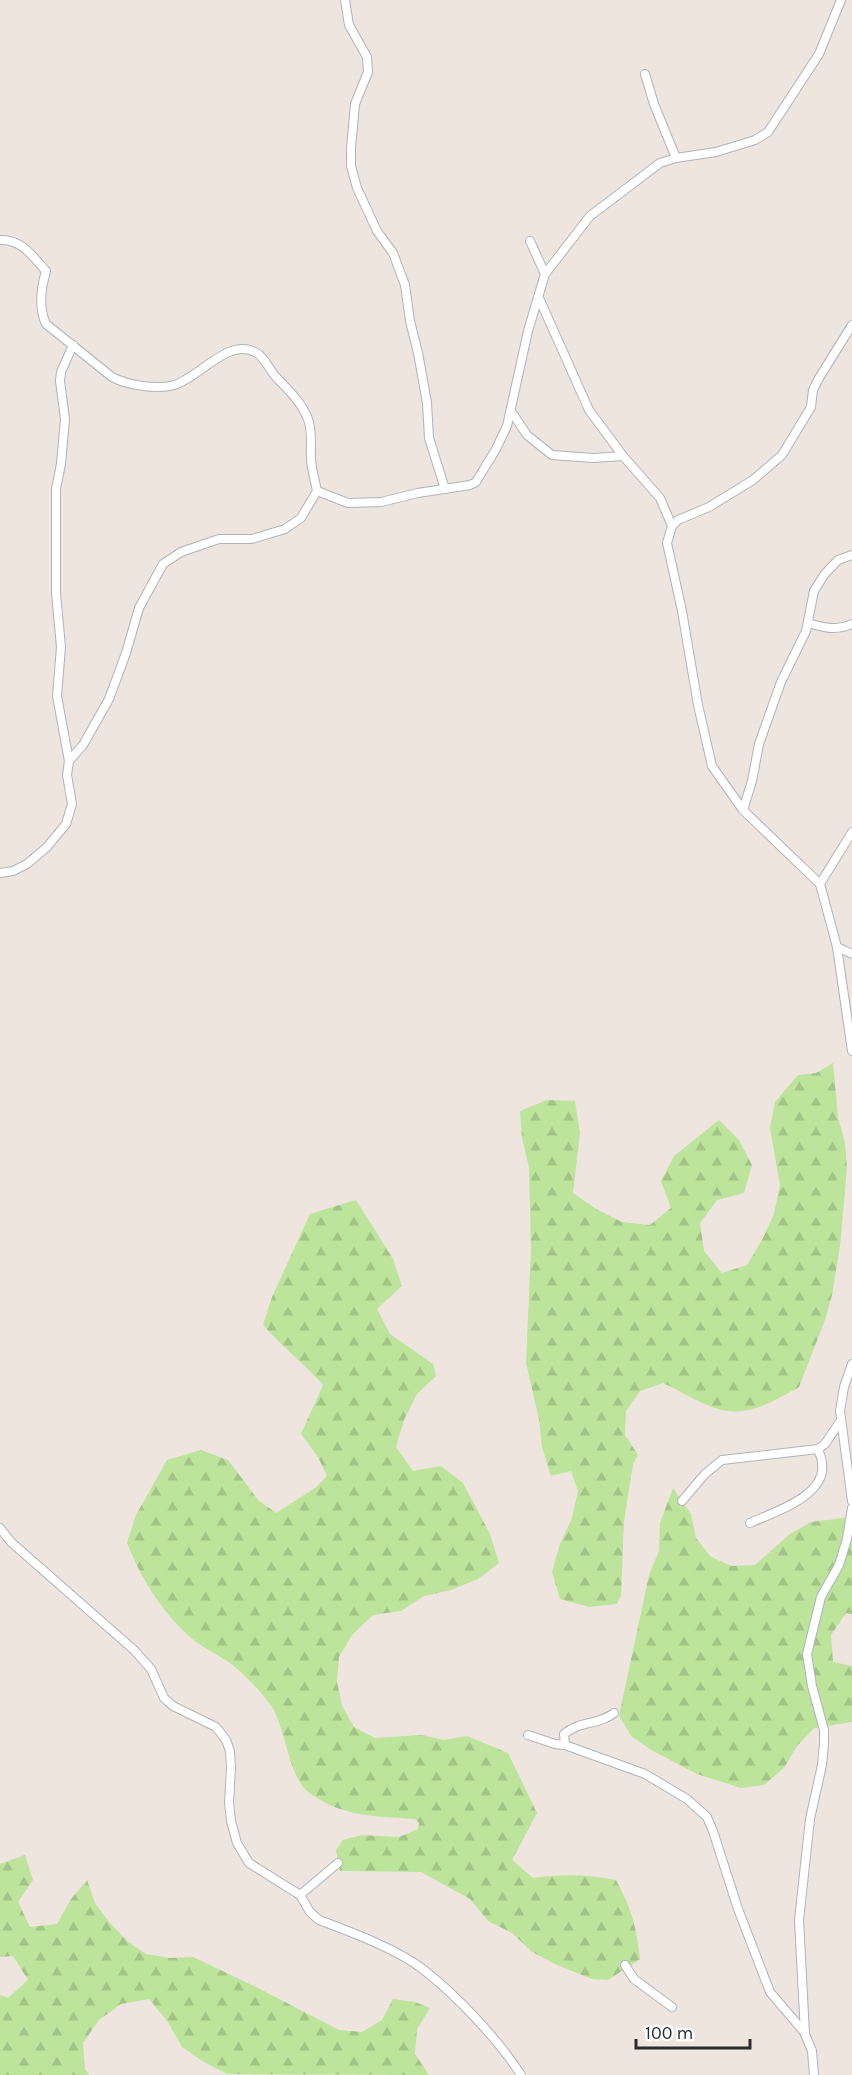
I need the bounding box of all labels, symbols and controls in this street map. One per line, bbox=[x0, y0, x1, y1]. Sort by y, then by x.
scale bar bbox=[636, 2012, 750, 2050]
text: 100 m bbox=[645, 2022, 693, 2044]

